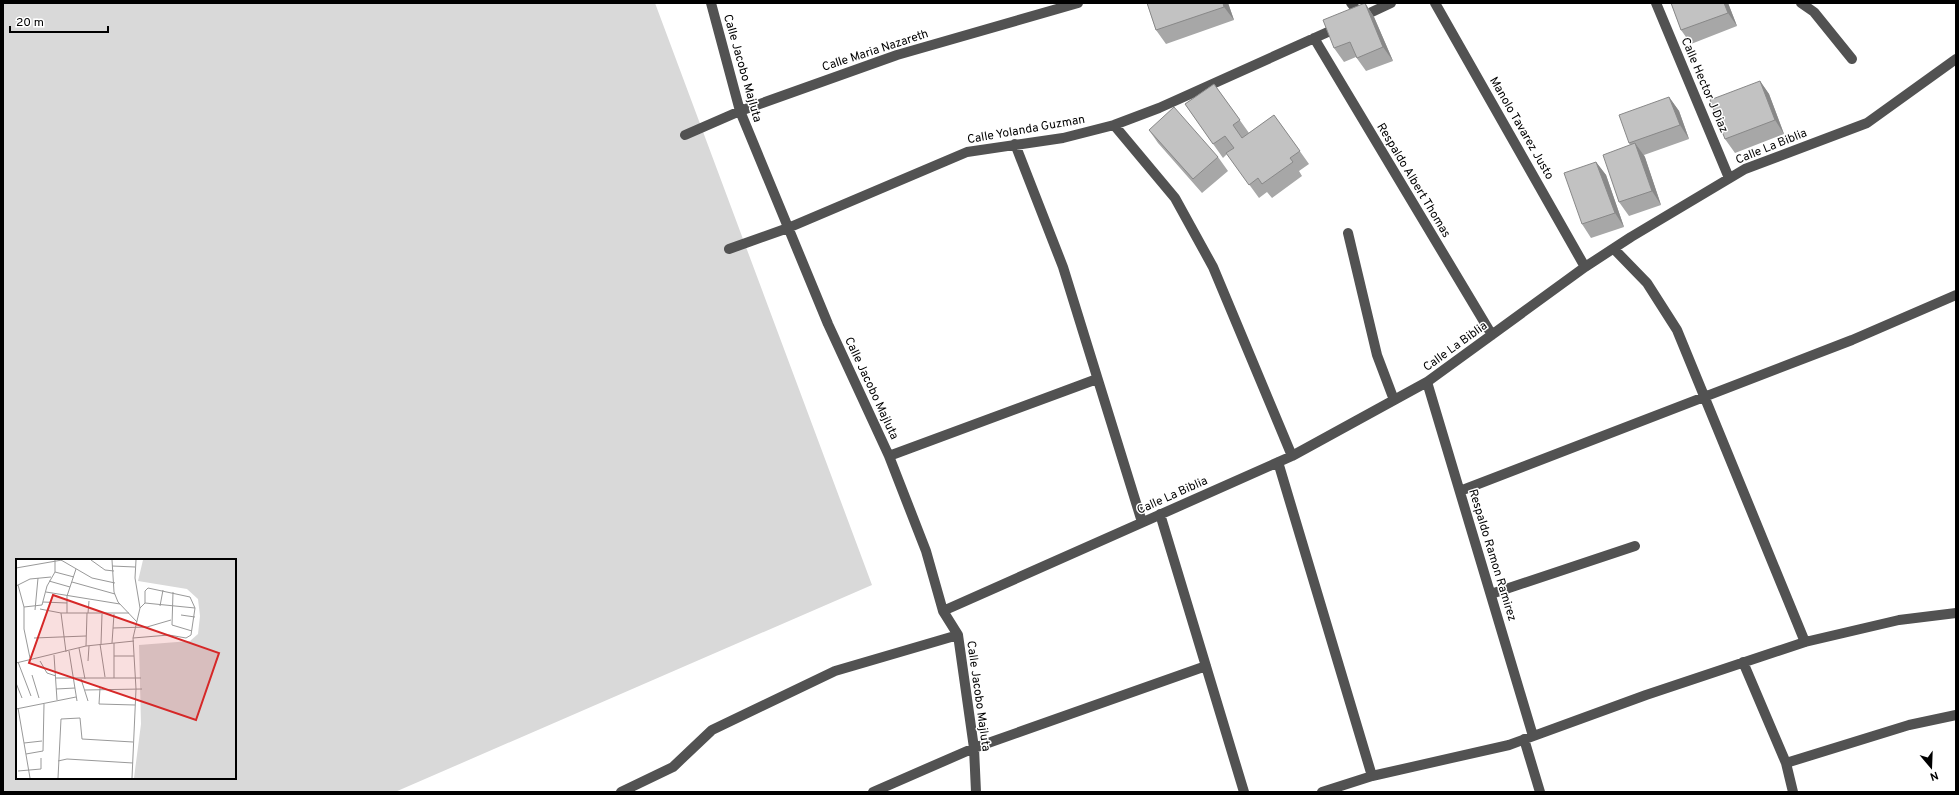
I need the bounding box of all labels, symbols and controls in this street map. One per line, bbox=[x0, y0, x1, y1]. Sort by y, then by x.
scale bar bbox=[10, 8, 108, 34]
street label: Calle Jacobo Majluta bbox=[719, 12, 765, 124]
text: 20 m bbox=[16, 15, 44, 31]
street label: Calle Maria Nazareth bbox=[820, 26, 931, 76]
street label: Calle Hector J Diaz bbox=[1677, 35, 1731, 136]
street label: Manolo Tavarez Justo bbox=[1485, 74, 1557, 183]
street label: Calle Yolanda Guzman bbox=[966, 112, 1086, 148]
street label: Respaldo Albert Thomas bbox=[1373, 120, 1454, 241]
street label: Calle La Biblia bbox=[1733, 125, 1809, 169]
street label: Calle La Biblia bbox=[1420, 318, 1491, 376]
street label: Calle Jacobo Majluta bbox=[840, 334, 902, 442]
street label: Calle La Biblia bbox=[1135, 473, 1210, 519]
street label: Respaldo Ramon Ramirez bbox=[1464, 487, 1520, 623]
inset map bbox=[16, 559, 236, 779]
street label: Calle Jacobo Majluta bbox=[962, 640, 994, 752]
north arrow bbox=[1911, 747, 1951, 787]
text: N bbox=[1928, 768, 1940, 783]

